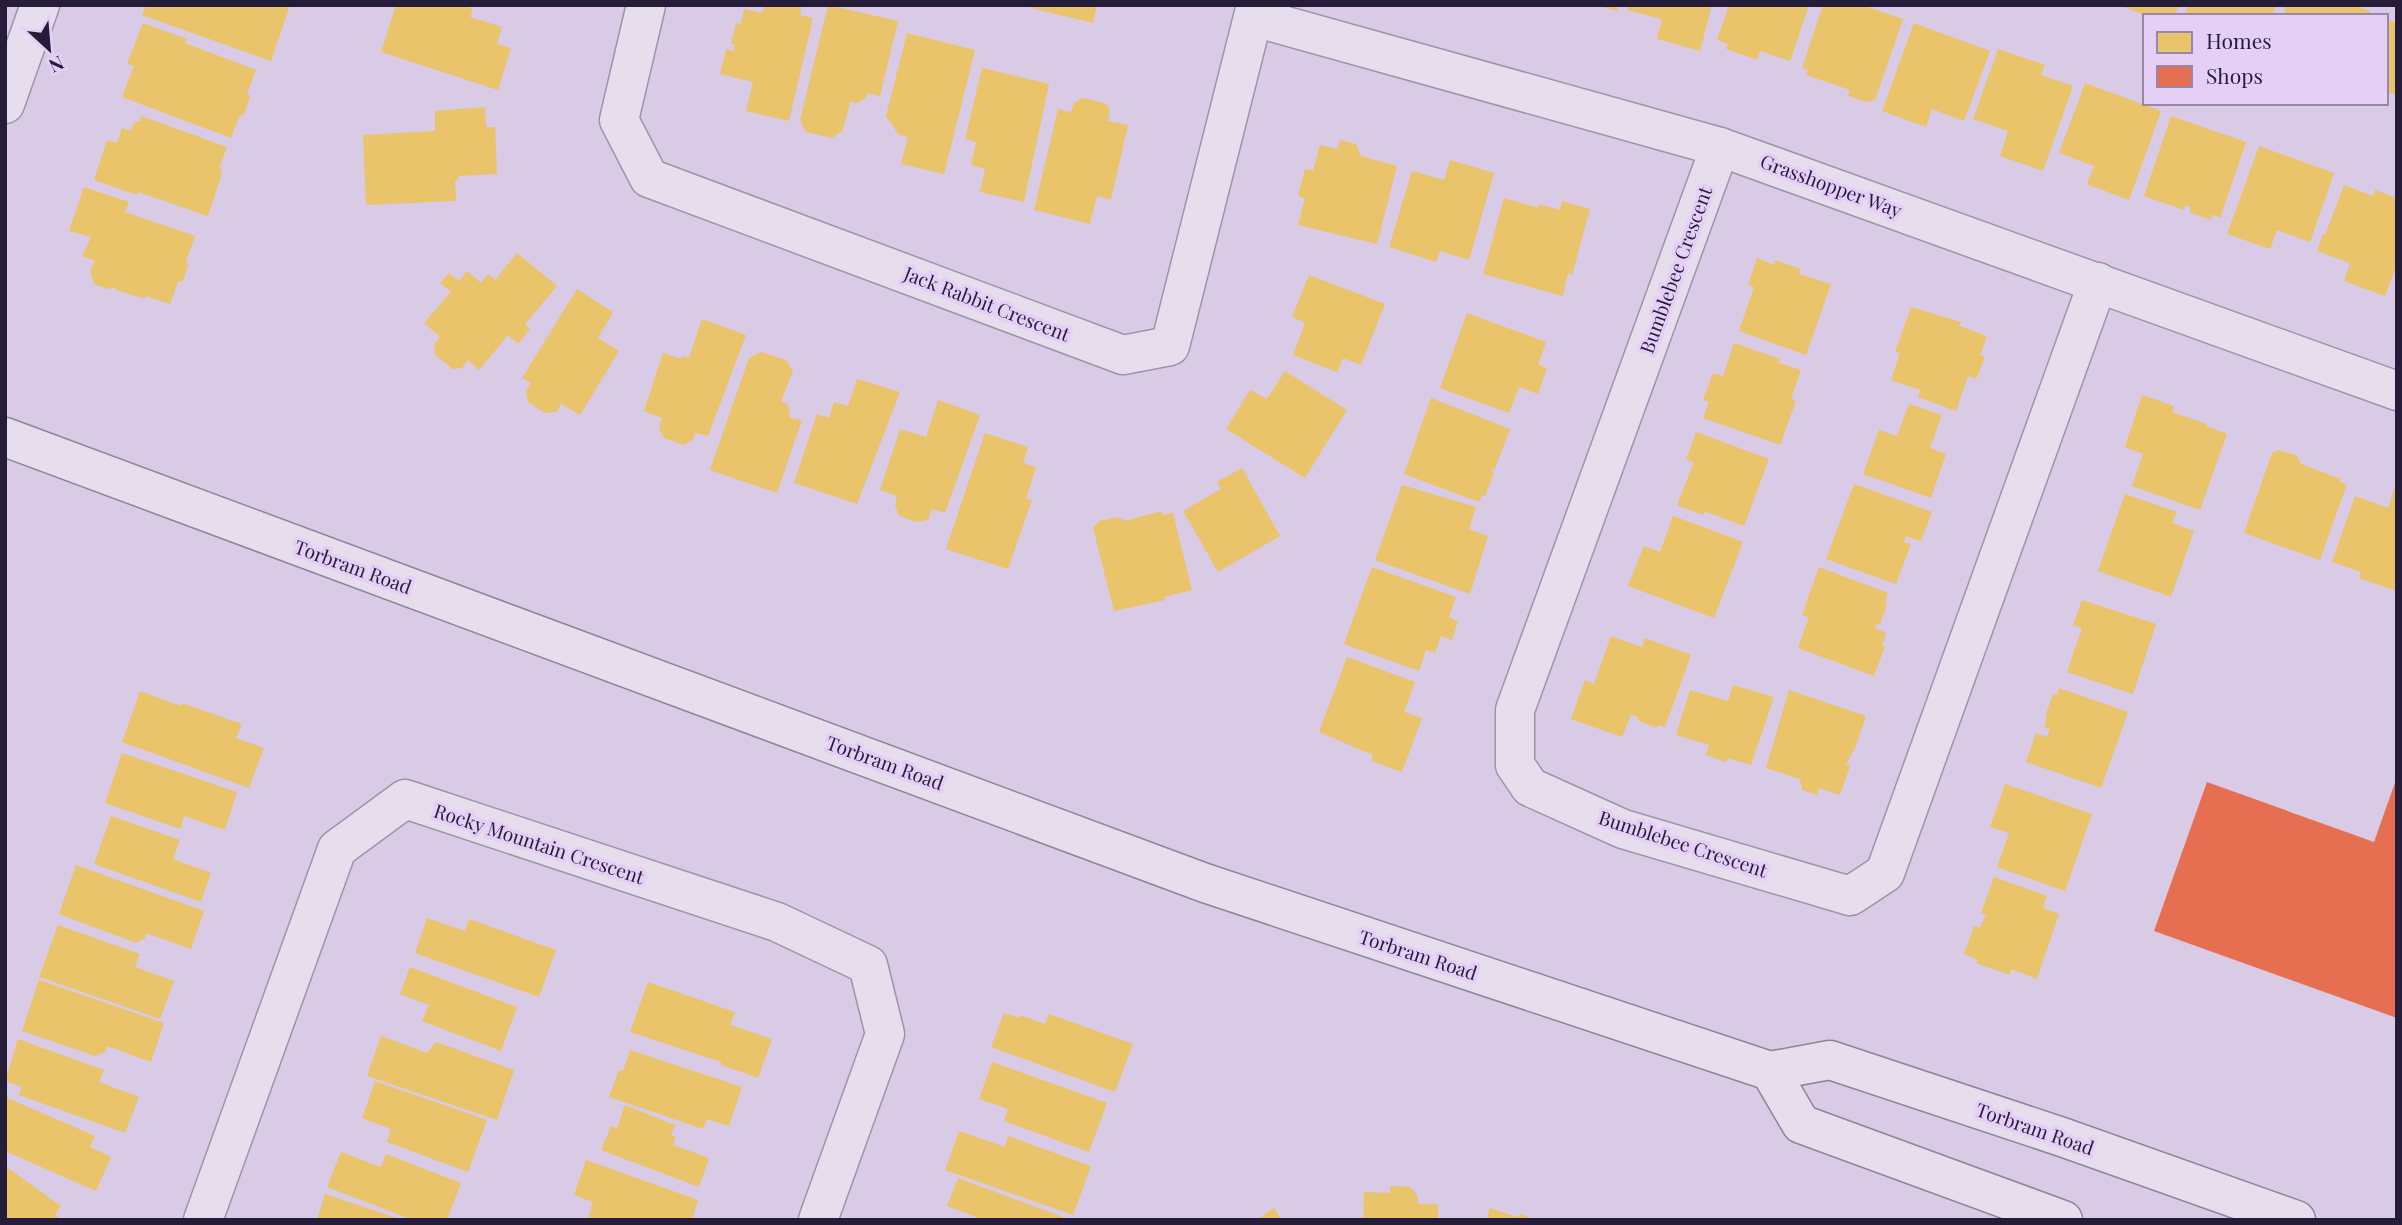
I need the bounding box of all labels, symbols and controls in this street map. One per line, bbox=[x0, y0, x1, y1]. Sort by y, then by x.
north arrow bbox=[14, 14, 84, 84]
legend bbox=[2143, 14, 2388, 105]
text: Homes bbox=[2206, 26, 2272, 54]
text: N bbox=[45, 50, 69, 80]
text: Shops bbox=[2206, 61, 2263, 89]
street label: Grasshopper Way bbox=[1757, 147, 1906, 223]
street label: Bumblebee Crescent bbox=[1633, 182, 1717, 357]
street label: Jack Rabbit Crescent bbox=[900, 259, 1074, 347]
street label: Torbram Road bbox=[291, 533, 416, 599]
street label: Torbram Road bbox=[823, 729, 948, 795]
street label: Rocky Mountain Crescent bbox=[431, 797, 648, 889]
street label: Bumblebee Crescent bbox=[1596, 803, 1771, 883]
street label: Torbram Road bbox=[1356, 923, 1481, 985]
street label: Torbram Road bbox=[1973, 1096, 2098, 1160]

